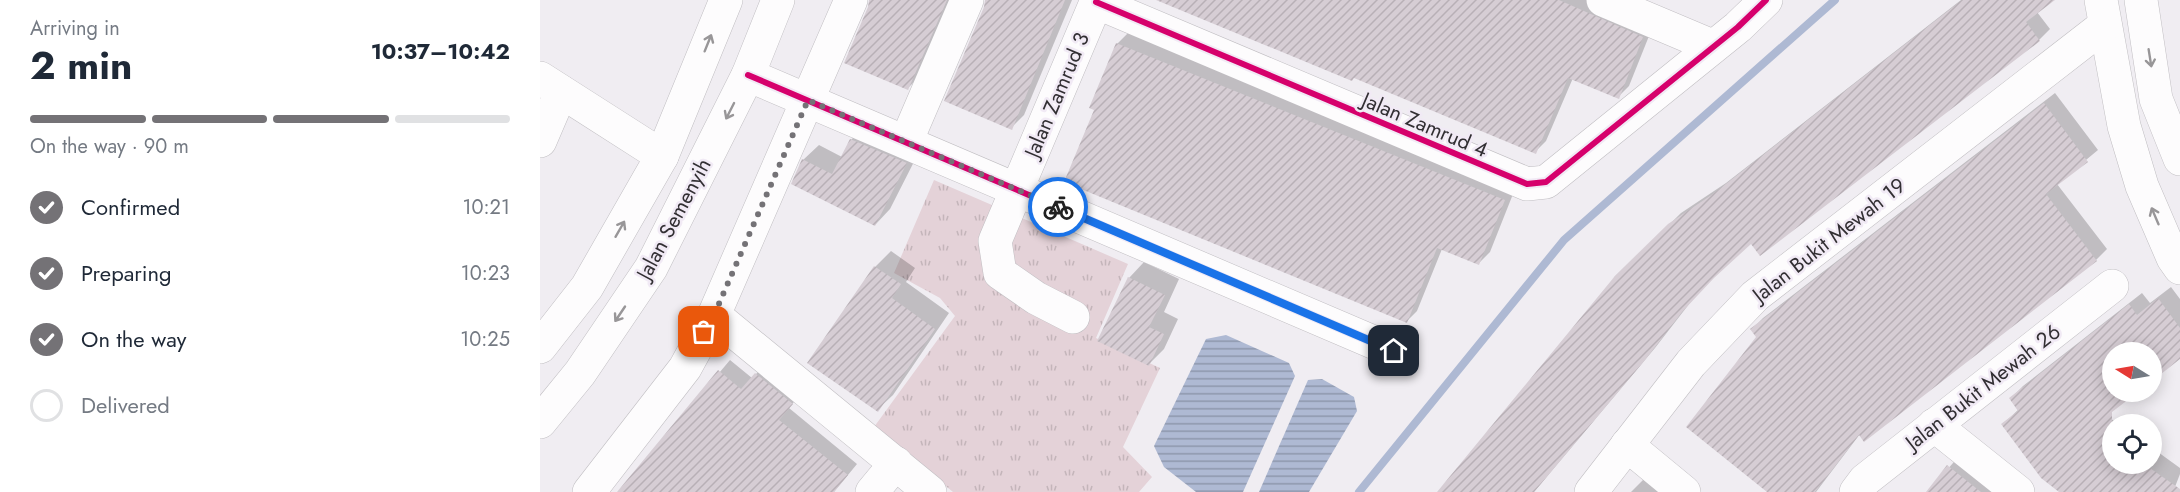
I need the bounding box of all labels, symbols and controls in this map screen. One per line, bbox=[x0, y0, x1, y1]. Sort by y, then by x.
text: Arriving in bbox=[30, 14, 120, 43]
street label: Jalan Zamrud 3 bbox=[1016, 28, 1097, 165]
text: 10:37–10:42 bbox=[371, 35, 510, 67]
one-way arrow bbox=[703, 35, 714, 53]
text: 2 min bbox=[30, 37, 132, 94]
one-way arrow bbox=[2145, 47, 2156, 67]
street label: Jalan Zamrud 4 bbox=[1355, 84, 1493, 165]
one-way arrow bbox=[723, 102, 735, 120]
text: On the way · 90 m bbox=[30, 132, 189, 161]
street label: Jalan Semenyih bbox=[628, 153, 719, 288]
street label: Jalan Bukit Mewah 19 bbox=[1744, 171, 1912, 311]
courier bbox=[1028, 177, 1088, 237]
icon: check bbox=[30, 191, 63, 224]
text: Confirmed bbox=[81, 191, 180, 223]
icon: bike bbox=[1042, 191, 1075, 224]
text: 10:21 bbox=[463, 193, 510, 222]
one-way arrow bbox=[2149, 207, 2160, 225]
one-way arrow bbox=[614, 221, 626, 238]
icon: check bbox=[30, 257, 63, 290]
text: Preparing bbox=[81, 257, 172, 289]
text: 10:23 bbox=[461, 259, 510, 288]
one-way arrow bbox=[614, 306, 626, 322]
pin bbox=[678, 306, 729, 357]
icon: bag bbox=[687, 315, 720, 348]
street label: Jalan Bukit Mewah 26 bbox=[1897, 317, 2067, 459]
icon: check bbox=[30, 323, 63, 356]
text: On the way bbox=[81, 323, 186, 355]
text: 10:25 bbox=[460, 325, 510, 354]
pin bbox=[1368, 325, 1419, 376]
icon: home bbox=[1377, 334, 1410, 367]
north arrow bbox=[2102, 342, 2162, 402]
map controls bbox=[2102, 342, 2162, 474]
text: Delivered bbox=[81, 389, 170, 421]
button: locate bbox=[2102, 414, 2162, 474]

